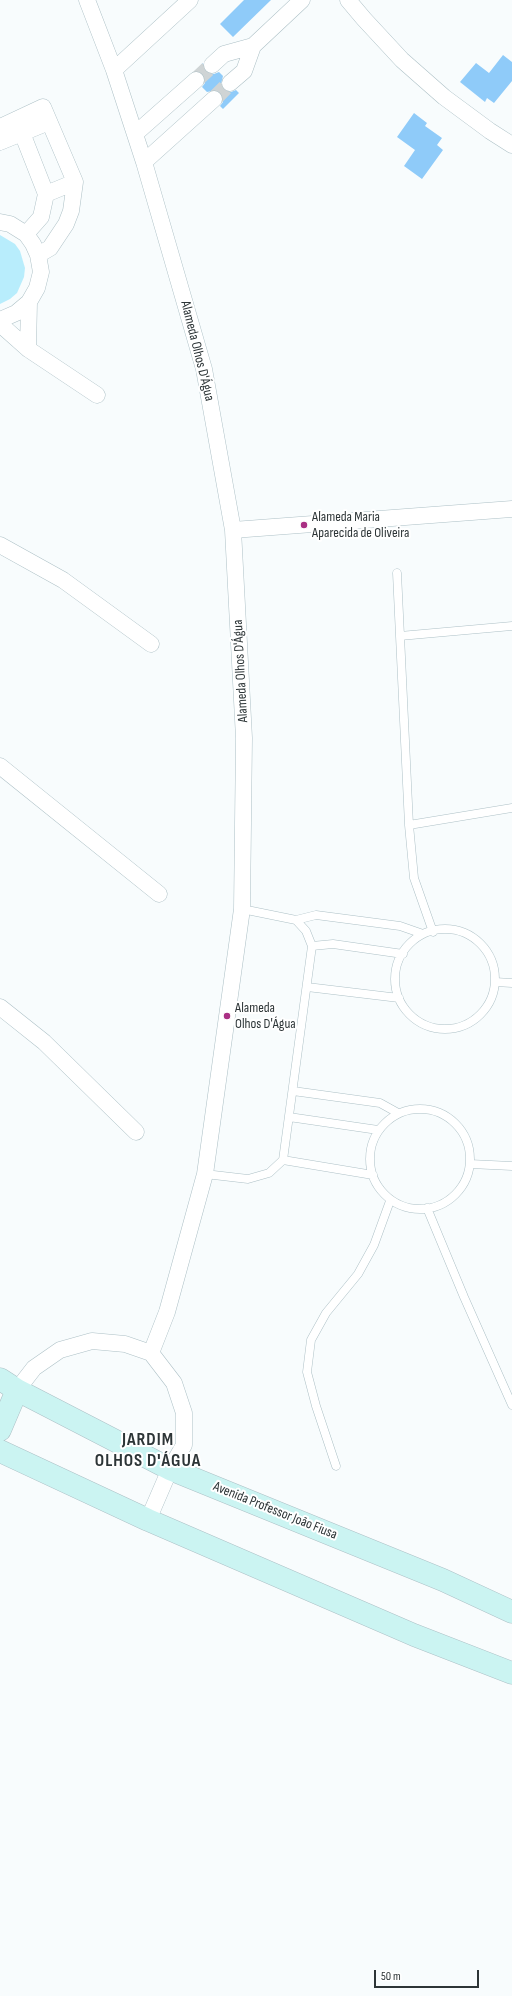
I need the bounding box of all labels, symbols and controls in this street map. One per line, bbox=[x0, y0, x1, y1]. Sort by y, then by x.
street label: Alameda Olhos D'Água bbox=[176, 299, 218, 403]
place label: Alameda Maria Aparecida de Oliveira bbox=[312, 509, 409, 542]
marker: Alameda Maria Aparecida de Oliveira bbox=[299, 520, 309, 530]
street label: Alameda Olhos D'Água bbox=[230, 619, 252, 723]
place label: Alameda Olhos D'Água bbox=[235, 1000, 296, 1032]
marker: Alameda Olhos D'Água bbox=[222, 1011, 232, 1021]
district label: JARDIM OLHOS D'ÁGUA bbox=[95, 1429, 201, 1472]
street label: Avenida Professor João Fiusa bbox=[211, 1478, 339, 1544]
scale bar bbox=[376, 1962, 481, 1988]
text: 50 m bbox=[381, 1969, 401, 1984]

